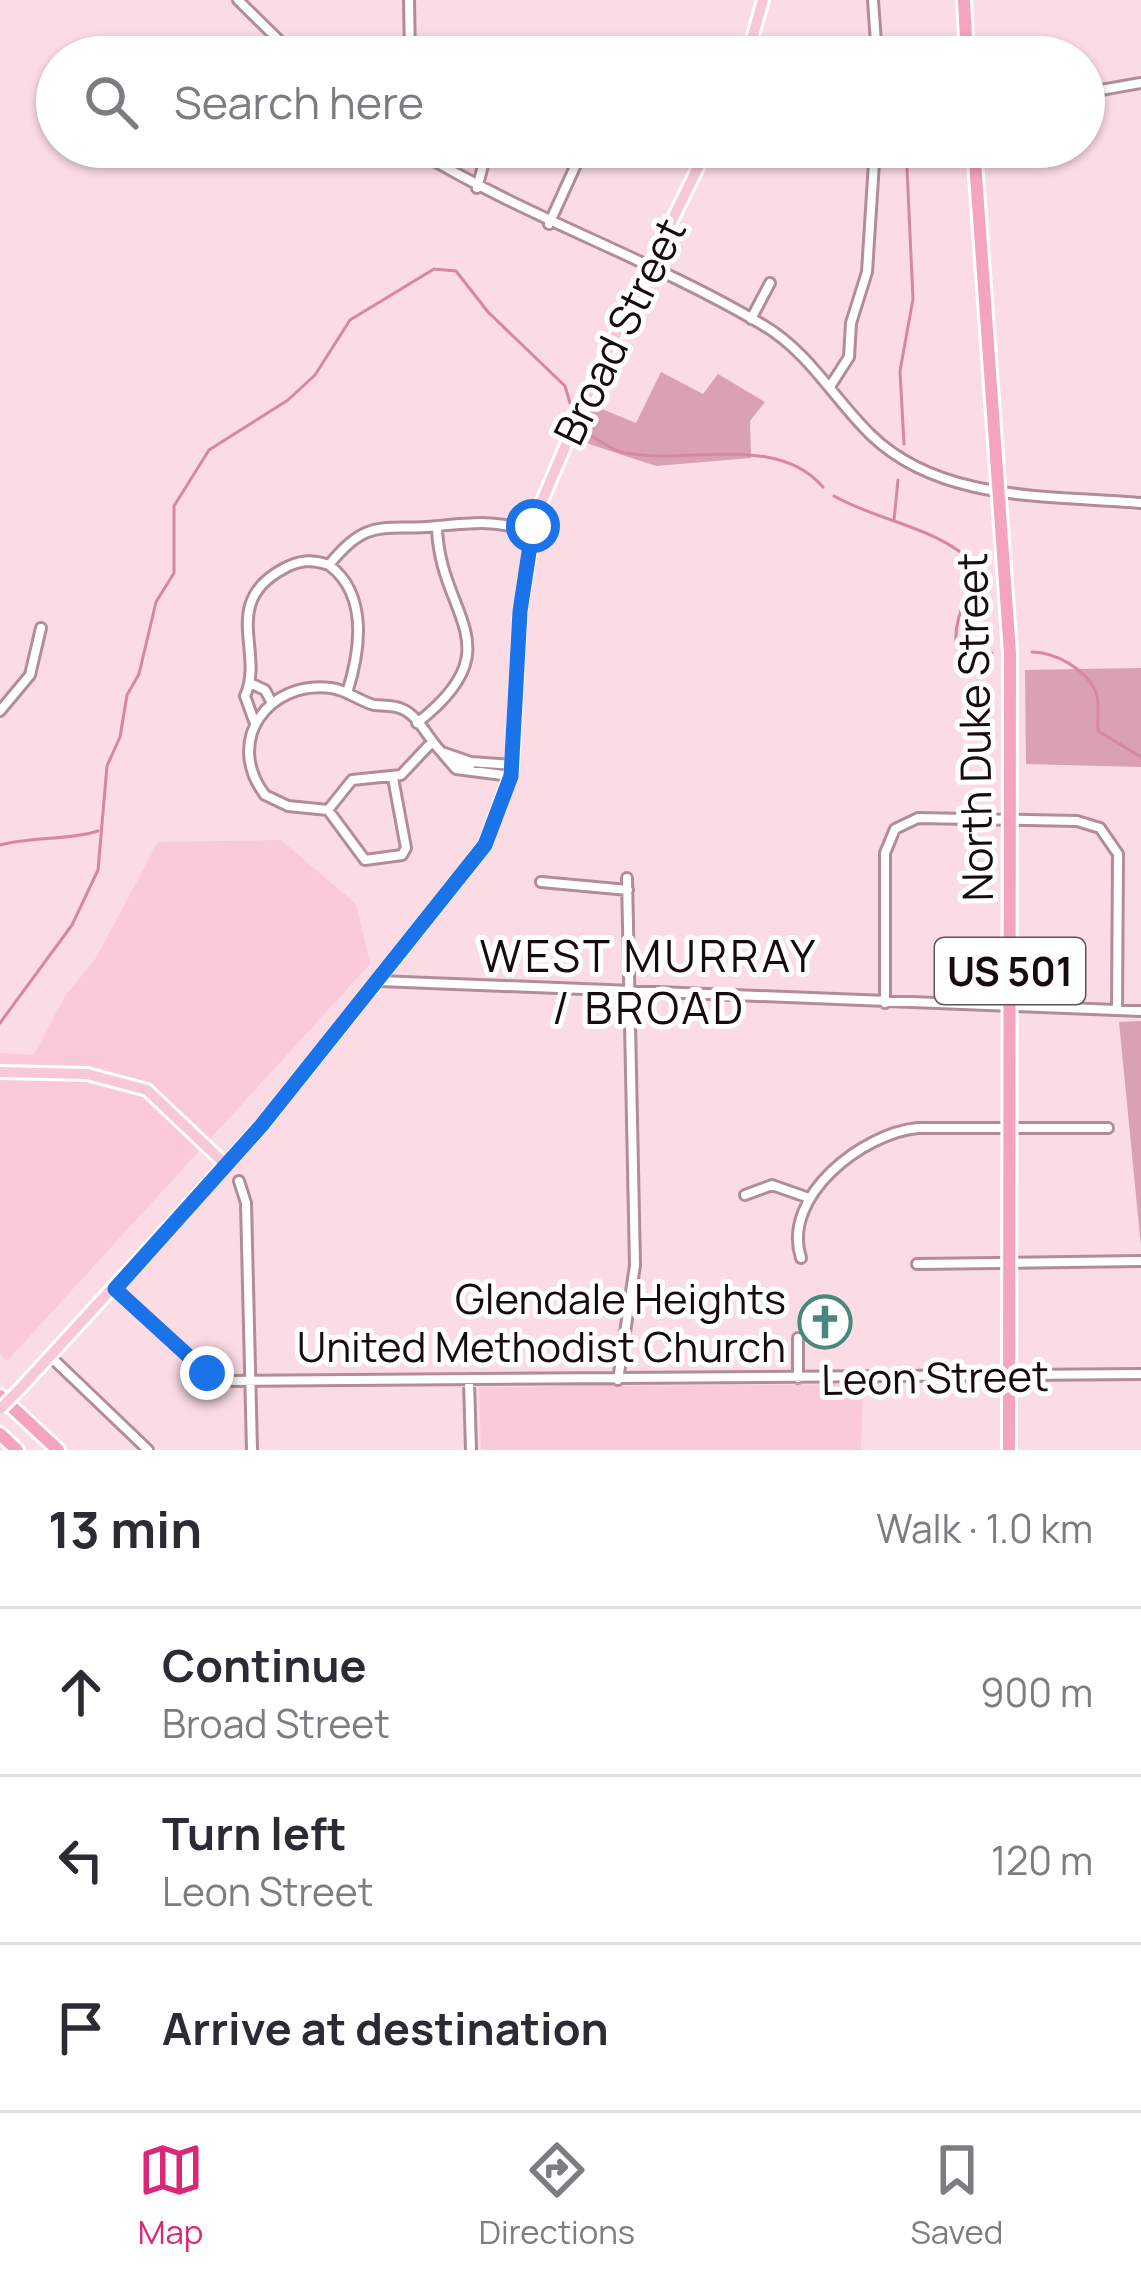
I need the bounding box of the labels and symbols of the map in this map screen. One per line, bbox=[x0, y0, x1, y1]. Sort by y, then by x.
street label: Broad Street bbox=[539, 208, 699, 454]
route start bbox=[506, 499, 560, 553]
street label: North Duke Street bbox=[942, 552, 1006, 902]
district label: WEST MURRAY / BROAD bbox=[480, 924, 818, 1038]
road number: US 501 bbox=[935, 938, 1085, 1004]
place label: Glendale Heights United Methodist Church bbox=[297, 1269, 786, 1375]
church icon: Glendale Heights United Methodist Church bbox=[797, 1294, 853, 1350]
route end bbox=[180, 1346, 234, 1400]
street label: Leon Street bbox=[821, 1346, 1049, 1408]

